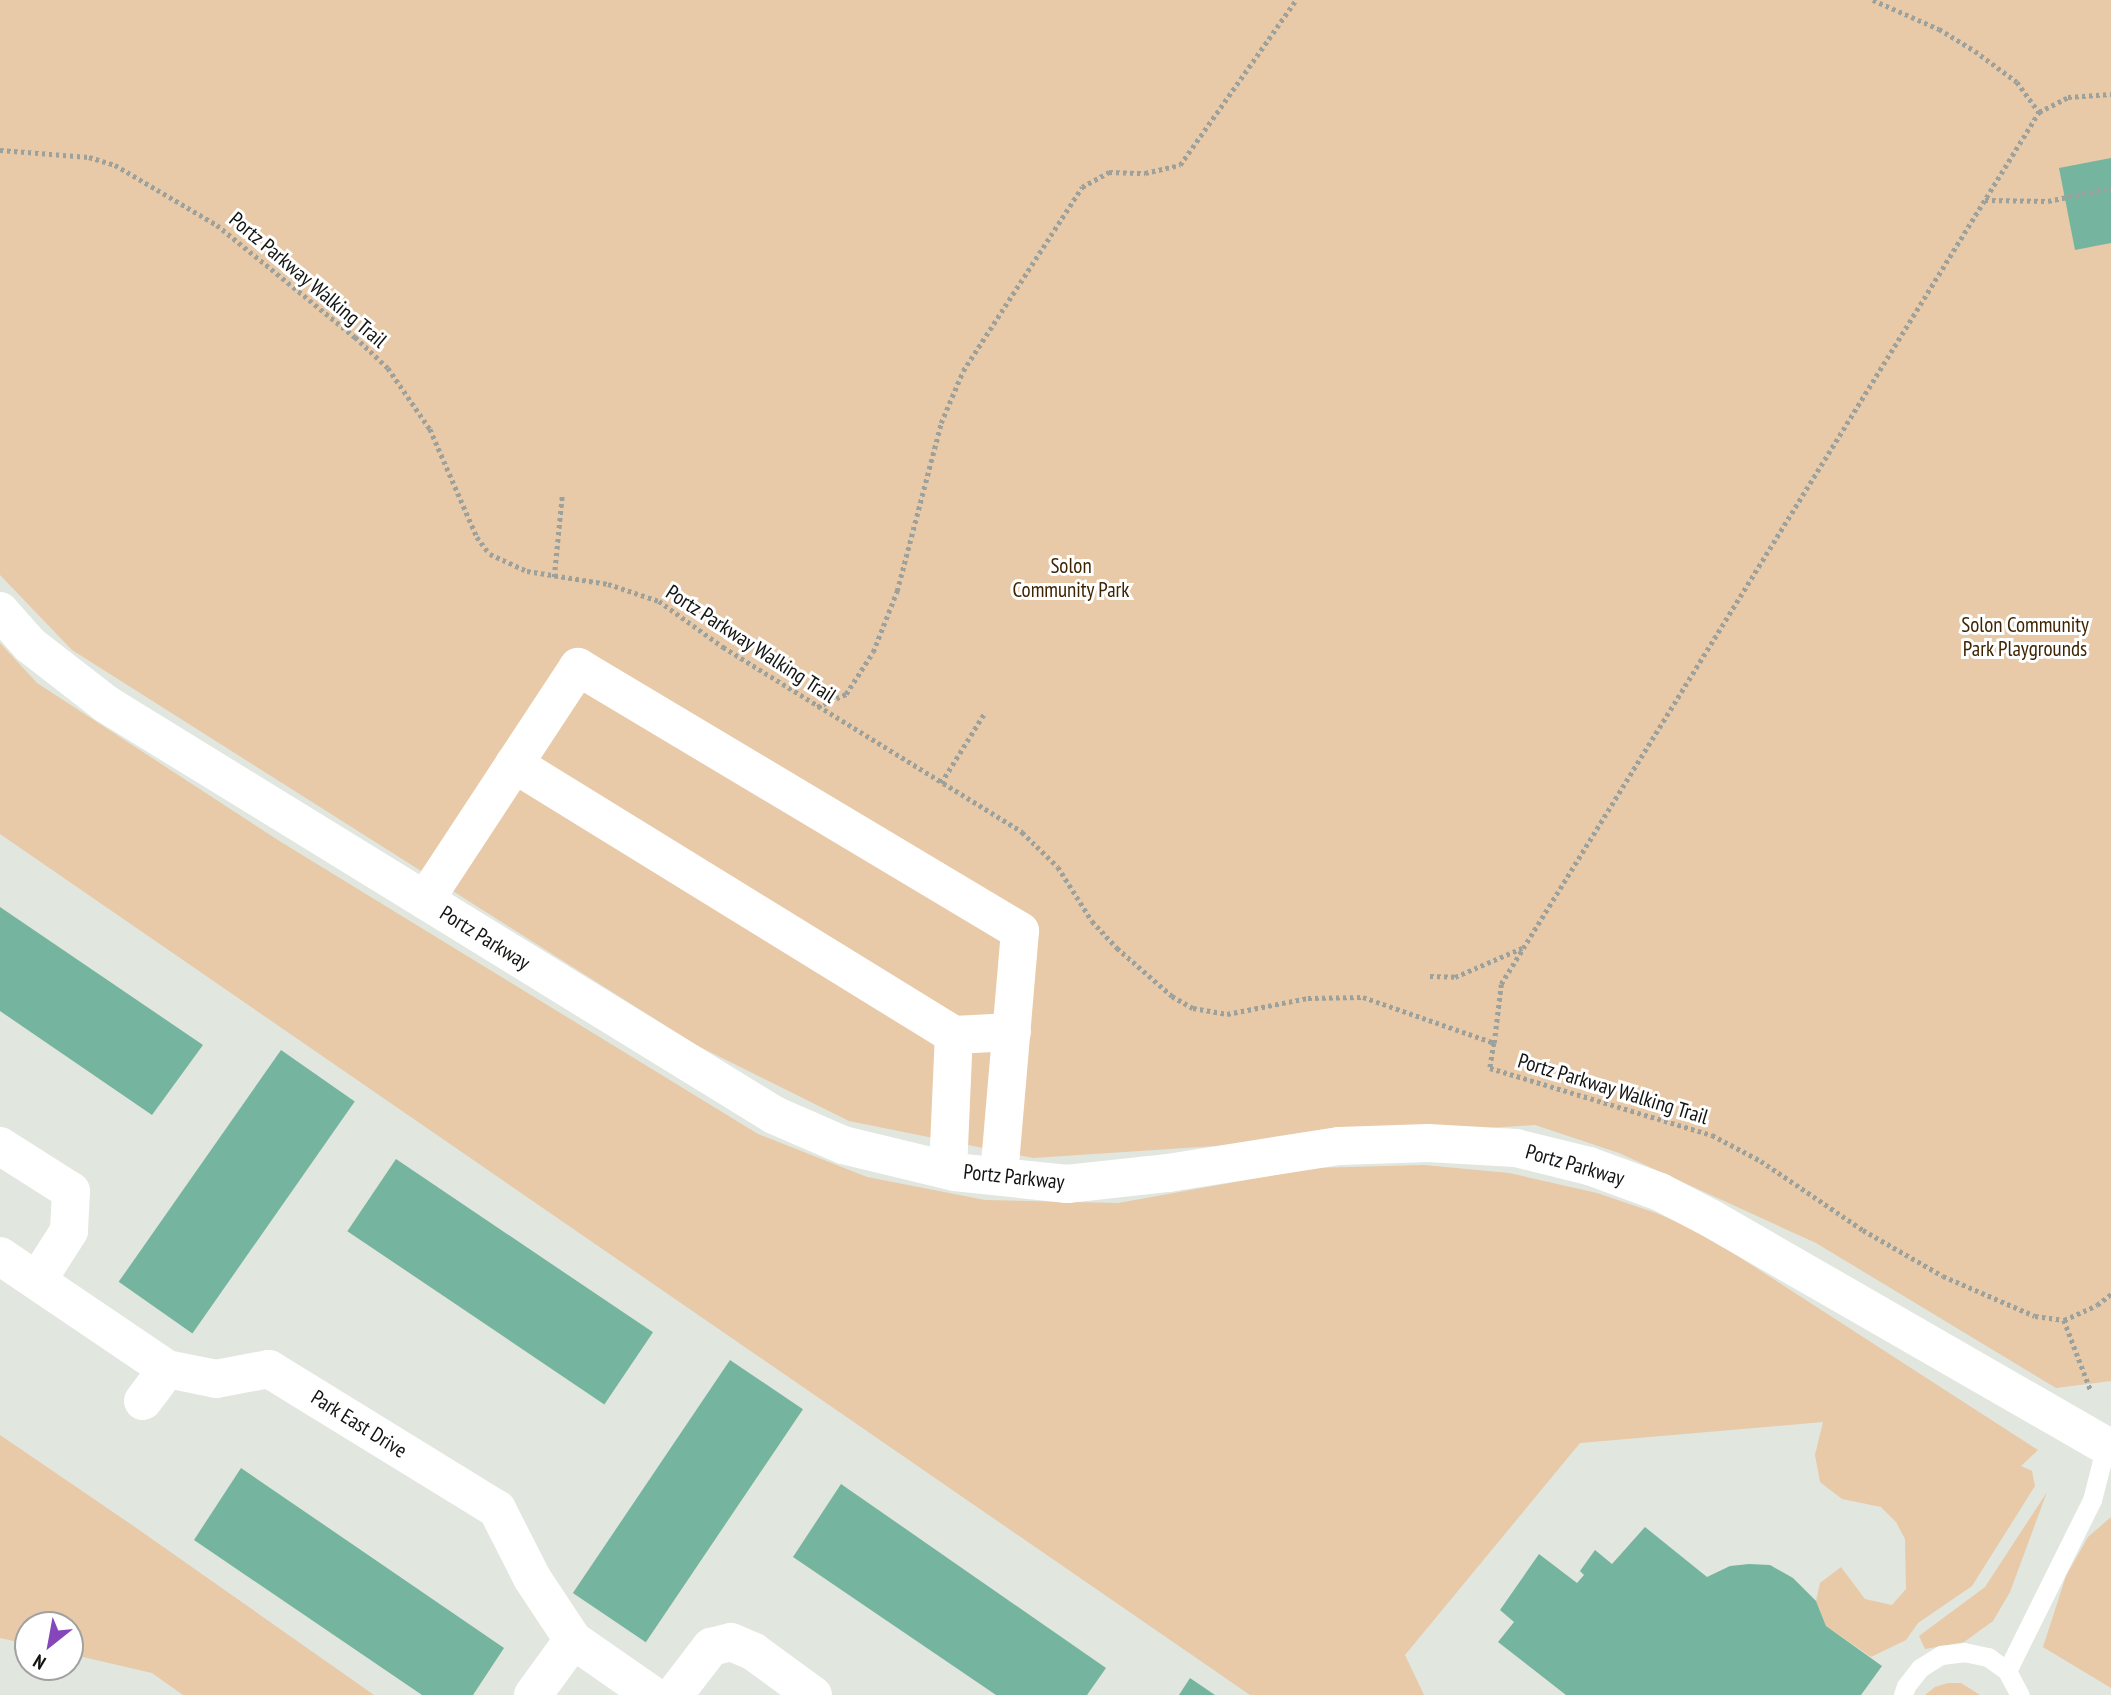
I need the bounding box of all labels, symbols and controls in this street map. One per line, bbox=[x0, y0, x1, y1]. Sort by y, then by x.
street label: Portz Parkway Walking Trail bbox=[223, 206, 393, 354]
park label: Solon Community Park bbox=[1012, 553, 1130, 603]
street label: Portz Parkway Walking Trail bbox=[660, 579, 842, 709]
park label: Solon Community Park Playgrounds bbox=[1961, 612, 2089, 662]
street label: Portz Parkway bbox=[435, 900, 535, 976]
street label: Portz Parkway Walking Trail bbox=[1514, 1048, 1712, 1130]
street label: Portz Parkway bbox=[1523, 1139, 1627, 1191]
street label: Portz Parkway bbox=[962, 1159, 1066, 1195]
street label: Park East Drive bbox=[306, 1385, 412, 1463]
north arrow bbox=[14, 1611, 84, 1681]
text: N bbox=[29, 1649, 50, 1675]

